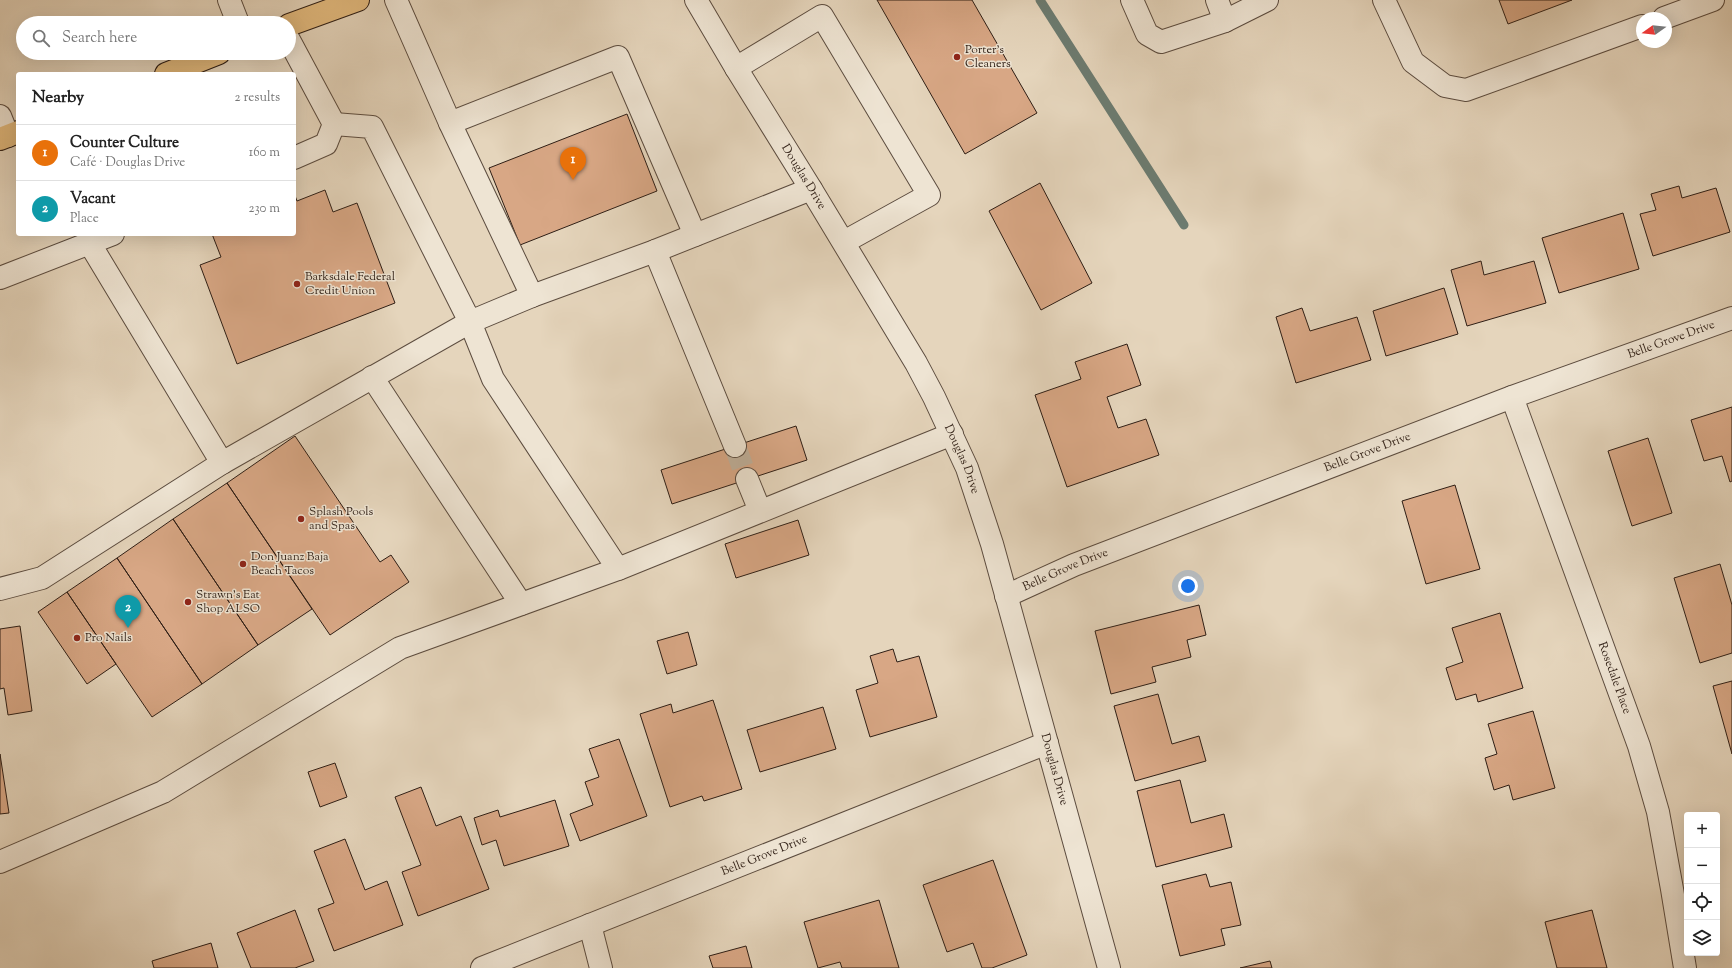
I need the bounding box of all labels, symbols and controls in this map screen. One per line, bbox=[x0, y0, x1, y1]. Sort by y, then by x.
north arrow bbox=[1636, 12, 1672, 48]
search box bbox=[16, 16, 296, 60]
icon: search bbox=[30, 27, 52, 49]
text: Search here bbox=[62, 28, 137, 49]
place label: Porter's Cleaners bbox=[965, 41, 1011, 73]
marker: Porter's Cleaners bbox=[952, 52, 962, 62]
text: Nearby bbox=[32, 86, 84, 110]
text: 2 results bbox=[235, 89, 280, 107]
text: Counter Culture bbox=[70, 133, 179, 154]
street label: Douglas Drive bbox=[776, 141, 831, 213]
text: 1 bbox=[43, 144, 47, 162]
text: 160 m bbox=[249, 144, 280, 162]
pin: 1 bbox=[560, 147, 586, 180]
text: Café · Douglas Drive bbox=[70, 154, 185, 172]
text: Vacant bbox=[70, 189, 115, 210]
text: 2 bbox=[42, 200, 48, 218]
text: 230 m bbox=[248, 200, 280, 218]
text: Place bbox=[70, 210, 99, 228]
place label: Barksdale Federal Credit Union bbox=[305, 268, 396, 300]
marker: Barksdale Federal Credit Union bbox=[292, 279, 302, 289]
street label: Belle Grove Drive bbox=[1625, 316, 1718, 364]
street label: Douglas Drive bbox=[939, 421, 984, 497]
street label: Belle Grove Drive bbox=[1322, 428, 1414, 477]
place label: Splash Pools and Spas bbox=[309, 503, 374, 535]
marker: Splash Pools and Spas bbox=[296, 514, 306, 524]
street label: Belle Grove Drive bbox=[1020, 544, 1111, 596]
place label: Don Juanz Baja Beach Tacos bbox=[251, 548, 329, 580]
marker: Don Juanz Baja Beach Tacos bbox=[238, 559, 248, 569]
your location bbox=[1178, 576, 1198, 596]
place label: Strawn's Eat Shop ALSO bbox=[196, 586, 260, 618]
pin: 2 bbox=[115, 595, 141, 628]
marker: Strawn's Eat Shop ALSO bbox=[183, 597, 193, 607]
place label: Pro Nails bbox=[85, 629, 132, 647]
marker: Pro Nails bbox=[72, 633, 82, 643]
street label: Rosedale Place bbox=[1593, 639, 1636, 717]
street label: Douglas Drive bbox=[1036, 731, 1073, 808]
map controls bbox=[1684, 812, 1720, 956]
button: + bbox=[1684, 812, 1720, 848]
street label: Belle Grove Drive bbox=[719, 830, 811, 881]
button: − bbox=[1684, 848, 1720, 884]
button: locate bbox=[1684, 884, 1720, 920]
button: layers bbox=[1684, 920, 1720, 956]

